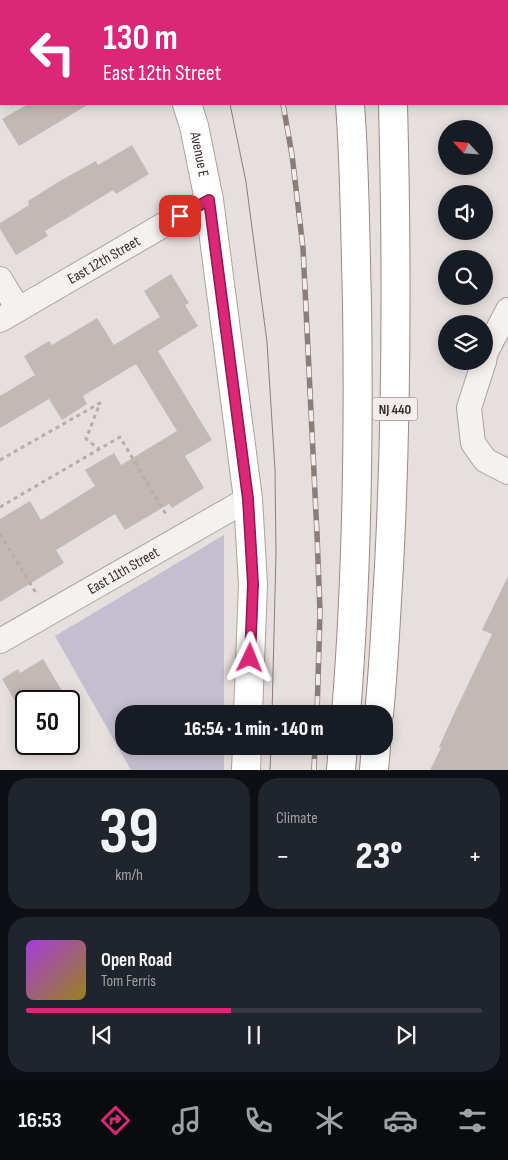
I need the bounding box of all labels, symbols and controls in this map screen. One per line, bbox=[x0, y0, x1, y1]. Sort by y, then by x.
text: 130 m bbox=[103, 17, 178, 60]
icon: left bbox=[20, 20, 85, 85]
text: East 12th Street bbox=[103, 60, 221, 87]
north arrow bbox=[438, 120, 492, 175]
map controls bbox=[438, 120, 493, 370]
street label: Avenue E bbox=[185, 129, 213, 179]
button: sound bbox=[438, 185, 493, 240]
pin bbox=[159, 195, 201, 237]
icon: arrive bbox=[166, 202, 194, 230]
street label: East 12th Street bbox=[64, 231, 144, 289]
button: search bbox=[438, 250, 493, 305]
button: layers bbox=[438, 315, 493, 370]
road number: NJ 440 bbox=[372, 398, 418, 420]
street label: East 11th Street bbox=[84, 543, 163, 599]
position arrow bbox=[223, 631, 275, 683]
speed limit sign: 50 bbox=[15, 690, 80, 755]
text: 16:54 · 1 min · 140 m bbox=[184, 718, 324, 741]
text: 39 bbox=[99, 794, 159, 872]
text: Climate bbox=[276, 809, 318, 828]
text: 23° bbox=[356, 834, 402, 879]
text: − bbox=[276, 840, 290, 873]
text: + bbox=[468, 840, 482, 873]
text: km/h bbox=[115, 866, 143, 885]
text: Open Road bbox=[101, 949, 172, 972]
text: Tom Ferris bbox=[101, 972, 156, 991]
icon: previous bbox=[88, 1021, 116, 1049]
icon: pause bbox=[240, 1021, 268, 1049]
icon: next bbox=[392, 1021, 420, 1049]
icon: directions bbox=[98, 1103, 133, 1138]
icon: music bbox=[169, 1103, 204, 1138]
icon: phone bbox=[241, 1103, 276, 1138]
icon: climate bbox=[312, 1103, 347, 1138]
icon: car bbox=[383, 1103, 418, 1138]
icon: filters bbox=[455, 1103, 490, 1138]
text: 16:53 bbox=[18, 1107, 62, 1134]

